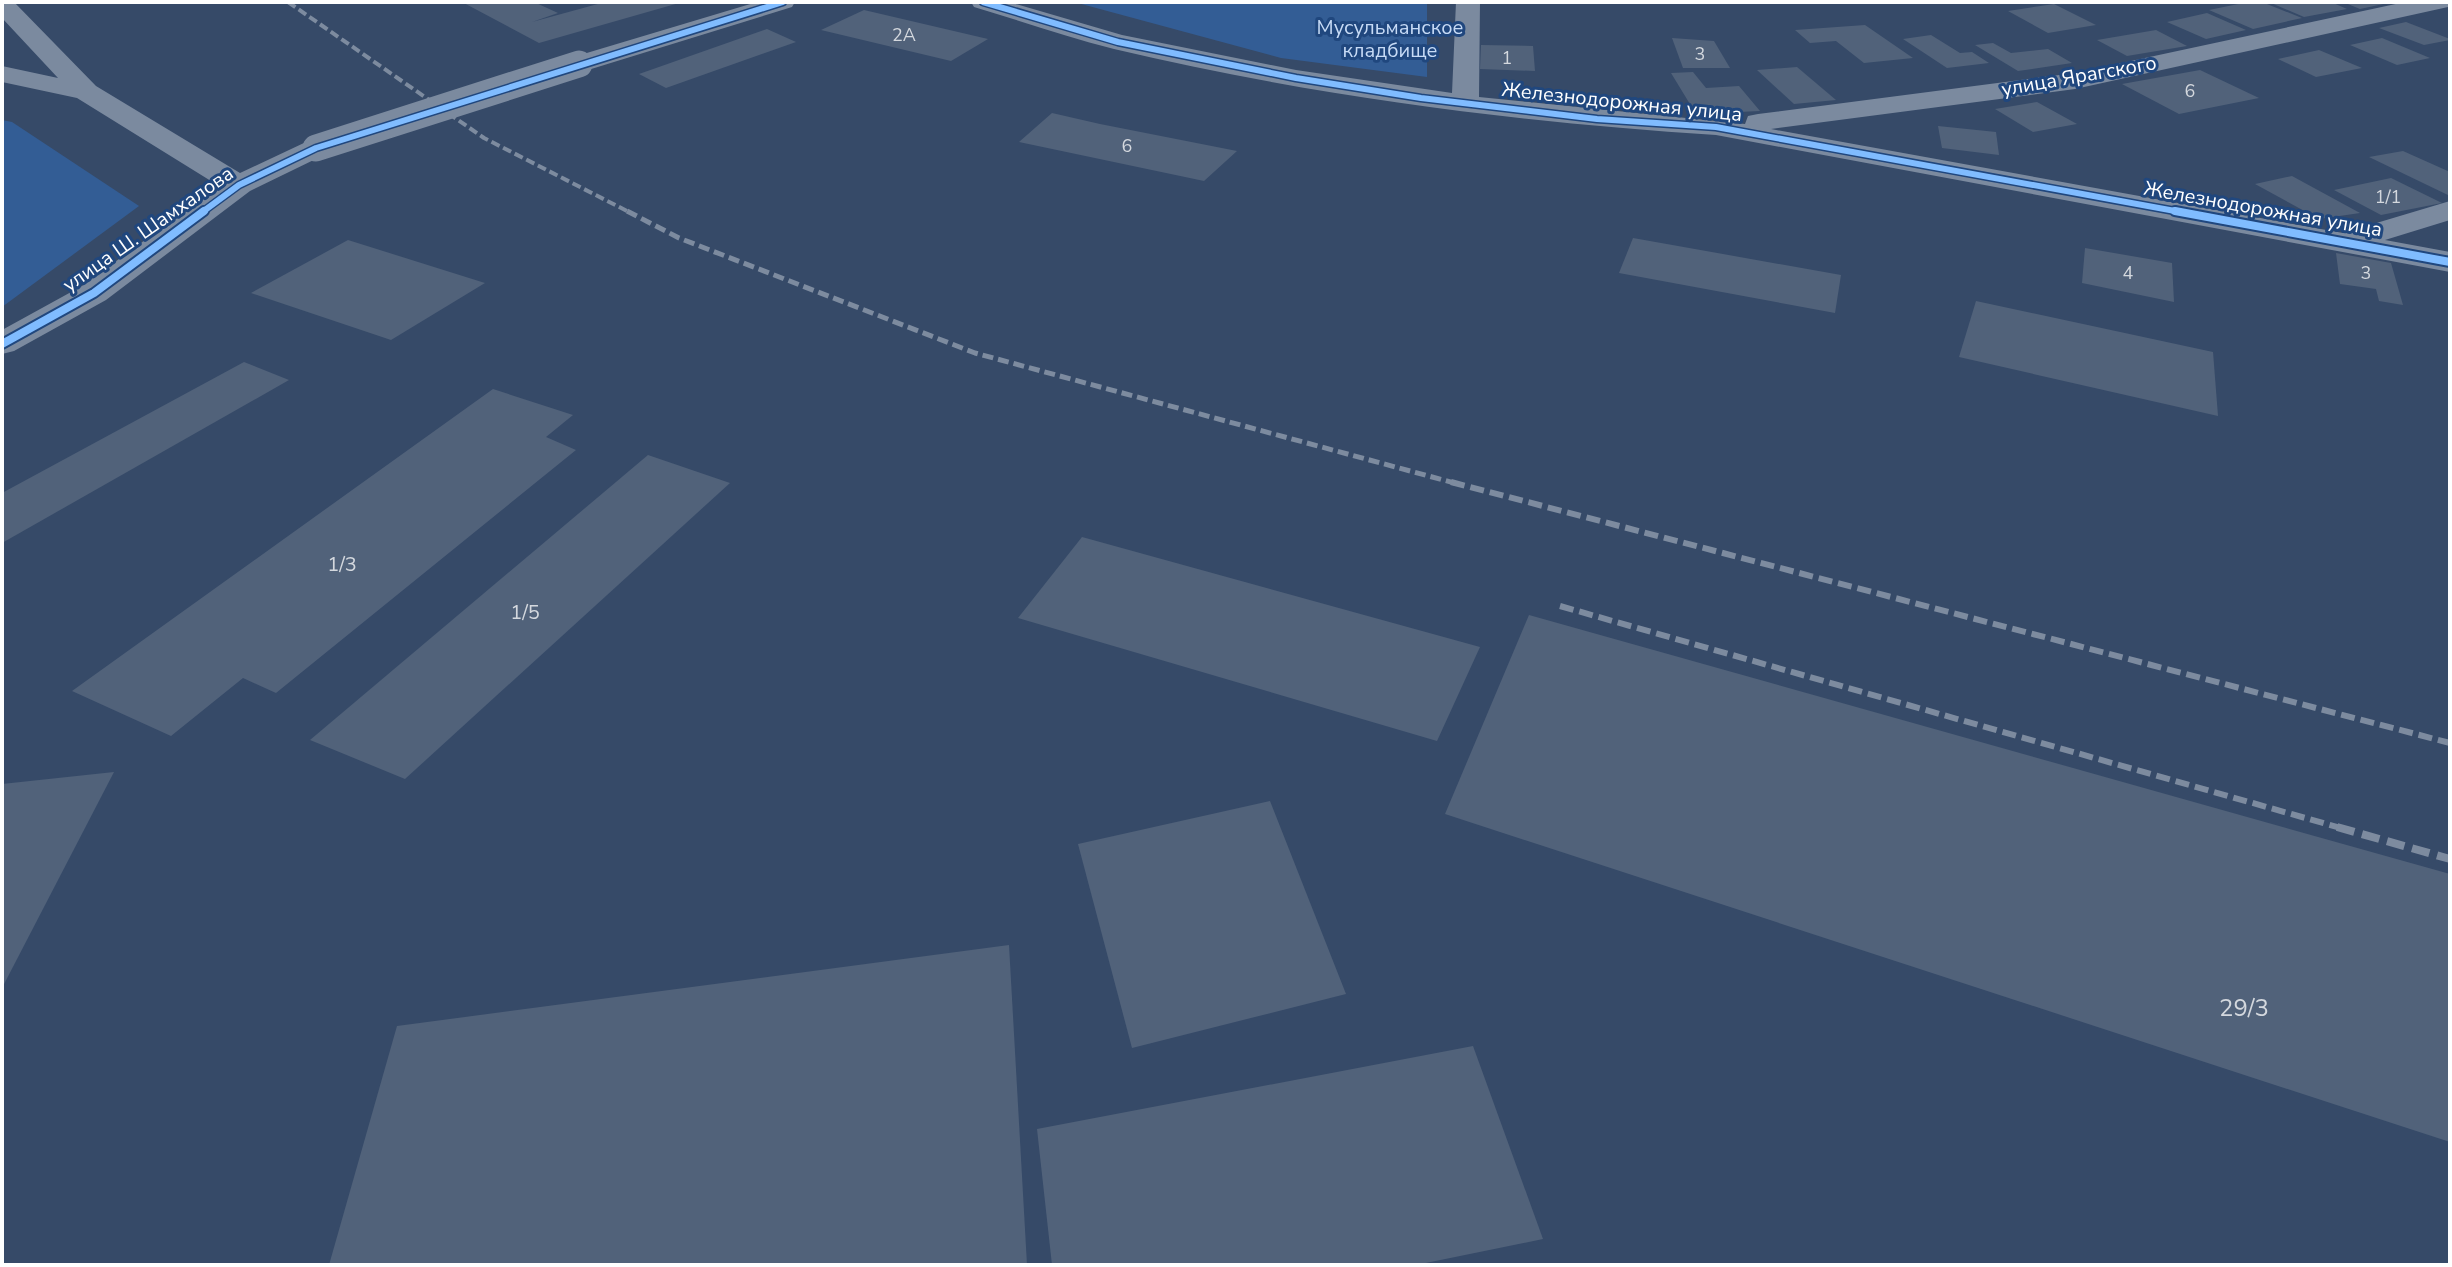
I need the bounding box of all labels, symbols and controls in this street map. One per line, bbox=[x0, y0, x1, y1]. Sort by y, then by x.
park label: Мусульманское кладбище bbox=[1317, 14, 1463, 64]
house number: 2А bbox=[892, 23, 916, 47]
house number: 3 bbox=[1695, 42, 1705, 66]
house number: 1 bbox=[1502, 46, 1512, 70]
street label: улица Ярагского bbox=[1999, 49, 2159, 103]
street label: Железнодорожная улица bbox=[1500, 76, 1744, 128]
house number: 6 bbox=[2185, 79, 2195, 103]
house number: 6 bbox=[1122, 134, 1132, 158]
street label: улица Ш. Шамхалова bbox=[57, 160, 239, 298]
street label: Железнодорожная улица bbox=[2142, 175, 2384, 243]
house number: 1/1 bbox=[2375, 185, 2401, 209]
house number: 4 bbox=[2123, 261, 2134, 285]
house number: 3 bbox=[2361, 261, 2371, 285]
house number: 1/3 bbox=[327, 551, 357, 578]
house number: 1/5 bbox=[510, 599, 540, 626]
house number: 29/3 bbox=[2219, 992, 2269, 1024]

